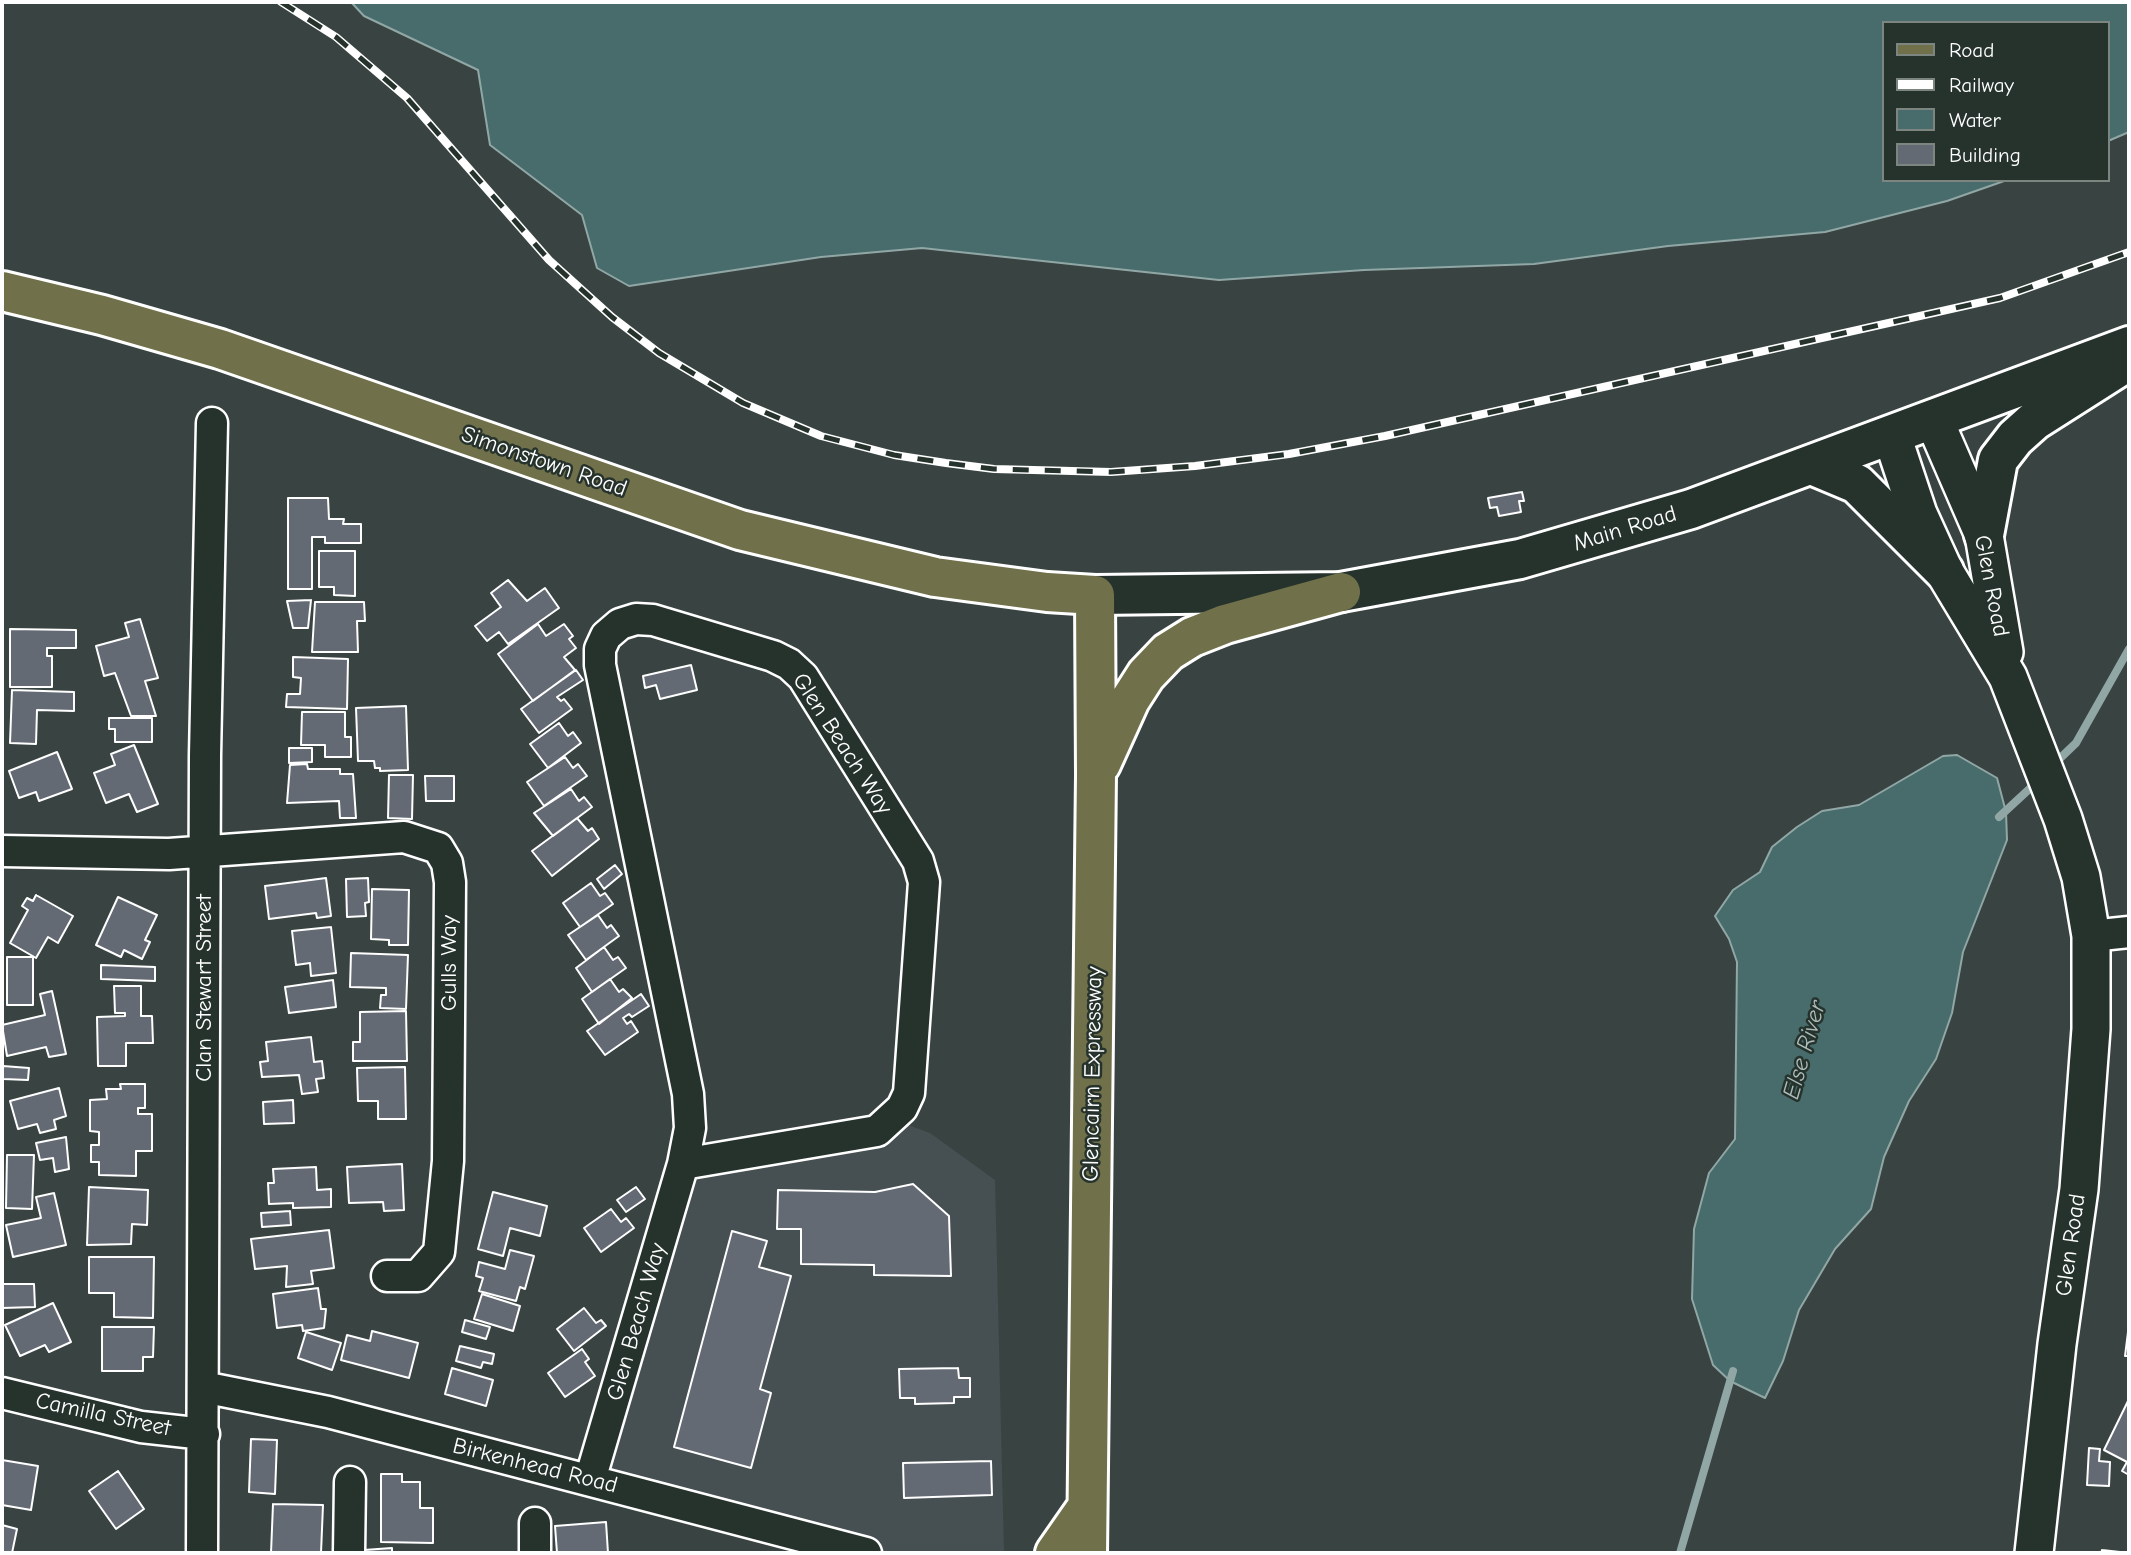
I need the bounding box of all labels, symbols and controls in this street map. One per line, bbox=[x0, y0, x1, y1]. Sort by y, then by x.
legend bbox=[1882, 21, 2110, 182]
text: Road bbox=[1949, 38, 1994, 62]
text: Railway bbox=[1949, 73, 2014, 97]
text: Water bbox=[1949, 108, 2001, 132]
text: Building bbox=[1949, 143, 2021, 167]
street label: Simonstown Road bbox=[458, 421, 630, 503]
street label: Main Road bbox=[1570, 500, 1680, 558]
street label: Glen Road bbox=[1968, 533, 2014, 639]
street label: Glen Beach Way bbox=[786, 668, 898, 820]
street label: Clan Stewart Street bbox=[190, 894, 218, 1082]
street label: Gulls Way bbox=[435, 915, 463, 1011]
street label: Glencairn Expressway bbox=[1077, 966, 1109, 1182]
water label: Else River bbox=[1777, 997, 1833, 1103]
street label: Glen Road bbox=[2050, 1192, 2092, 1298]
street label: Glen Beach Way bbox=[601, 1240, 673, 1404]
street label: Camilla Street bbox=[33, 1387, 173, 1443]
street label: Birkenhead Road bbox=[450, 1432, 620, 1500]

